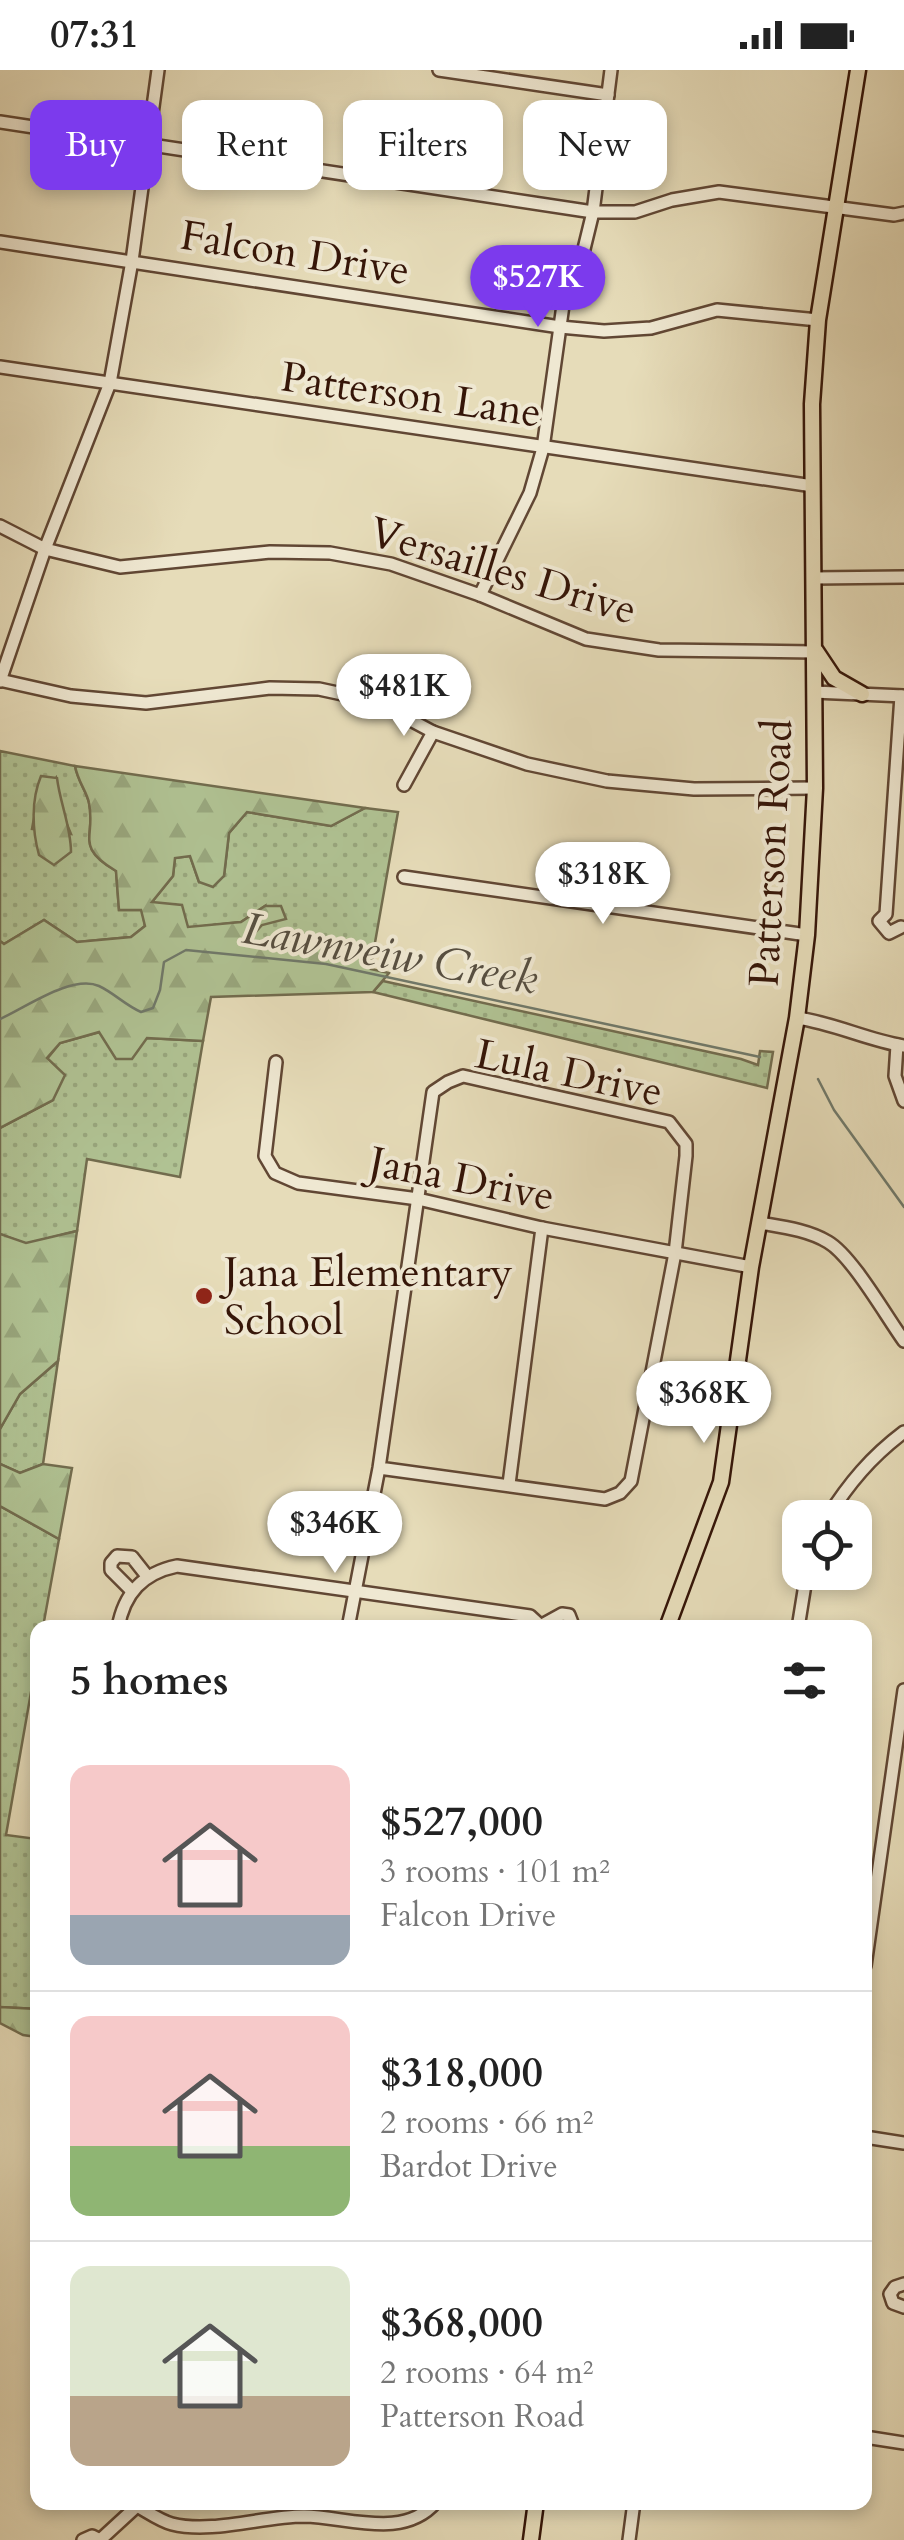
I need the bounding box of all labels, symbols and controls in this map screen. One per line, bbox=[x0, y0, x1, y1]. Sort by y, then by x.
text: 07:31 bbox=[50, 9, 139, 61]
chip: Buy bbox=[30, 100, 162, 190]
chip: Rent bbox=[182, 100, 323, 190]
chip: Filters bbox=[343, 100, 503, 190]
chip: New bbox=[523, 100, 667, 190]
street label: Falcon Drive bbox=[176, 207, 414, 299]
pin: $527K bbox=[468, 245, 608, 330]
text: $527K bbox=[492, 255, 584, 299]
street label: Patterson Lane bbox=[277, 349, 545, 441]
street label: Versailles Drive bbox=[362, 503, 644, 639]
pin: $481K bbox=[334, 654, 474, 739]
text: $481K bbox=[358, 664, 450, 708]
street label: Patterson Road bbox=[736, 718, 806, 988]
pin: $318K bbox=[533, 842, 673, 927]
text: $318K bbox=[557, 852, 649, 896]
water label: Lawnveiw Creek bbox=[238, 898, 542, 1010]
street label: Lula Drive bbox=[470, 1025, 668, 1121]
street label: Jana Drive bbox=[359, 1132, 559, 1225]
place label: Jana Elementary School bbox=[218, 1244, 513, 1349]
marker: Jana Elementary School bbox=[193, 1285, 215, 1307]
pin: $368K bbox=[634, 1361, 774, 1446]
text: $368K bbox=[658, 1371, 750, 1415]
pin: $346K bbox=[265, 1491, 405, 1576]
map controls bbox=[782, 1500, 872, 1590]
button: locate bbox=[782, 1500, 872, 1590]
text: $346K bbox=[289, 1501, 381, 1545]
text: 5 homes bbox=[70, 1652, 228, 1709]
icon: filters bbox=[777, 1653, 832, 1708]
text: $527,000 bbox=[380, 1793, 543, 1850]
icon: home bbox=[150, 1805, 270, 1925]
text: 3 rooms · 101 m² bbox=[380, 1850, 610, 1894]
text: Falcon Drive bbox=[380, 1894, 556, 1938]
text: $318,000 bbox=[380, 2044, 543, 2101]
icon: home bbox=[150, 2056, 270, 2176]
text: 2 rooms · 66 m² bbox=[380, 2101, 593, 2145]
text: Bardot Drive bbox=[380, 2145, 558, 2189]
text: $368,000 bbox=[380, 2294, 543, 2351]
icon: home bbox=[150, 2306, 270, 2426]
text: 2 rooms · 64 m² bbox=[380, 2351, 593, 2395]
text: Patterson Road bbox=[380, 2395, 584, 2439]

